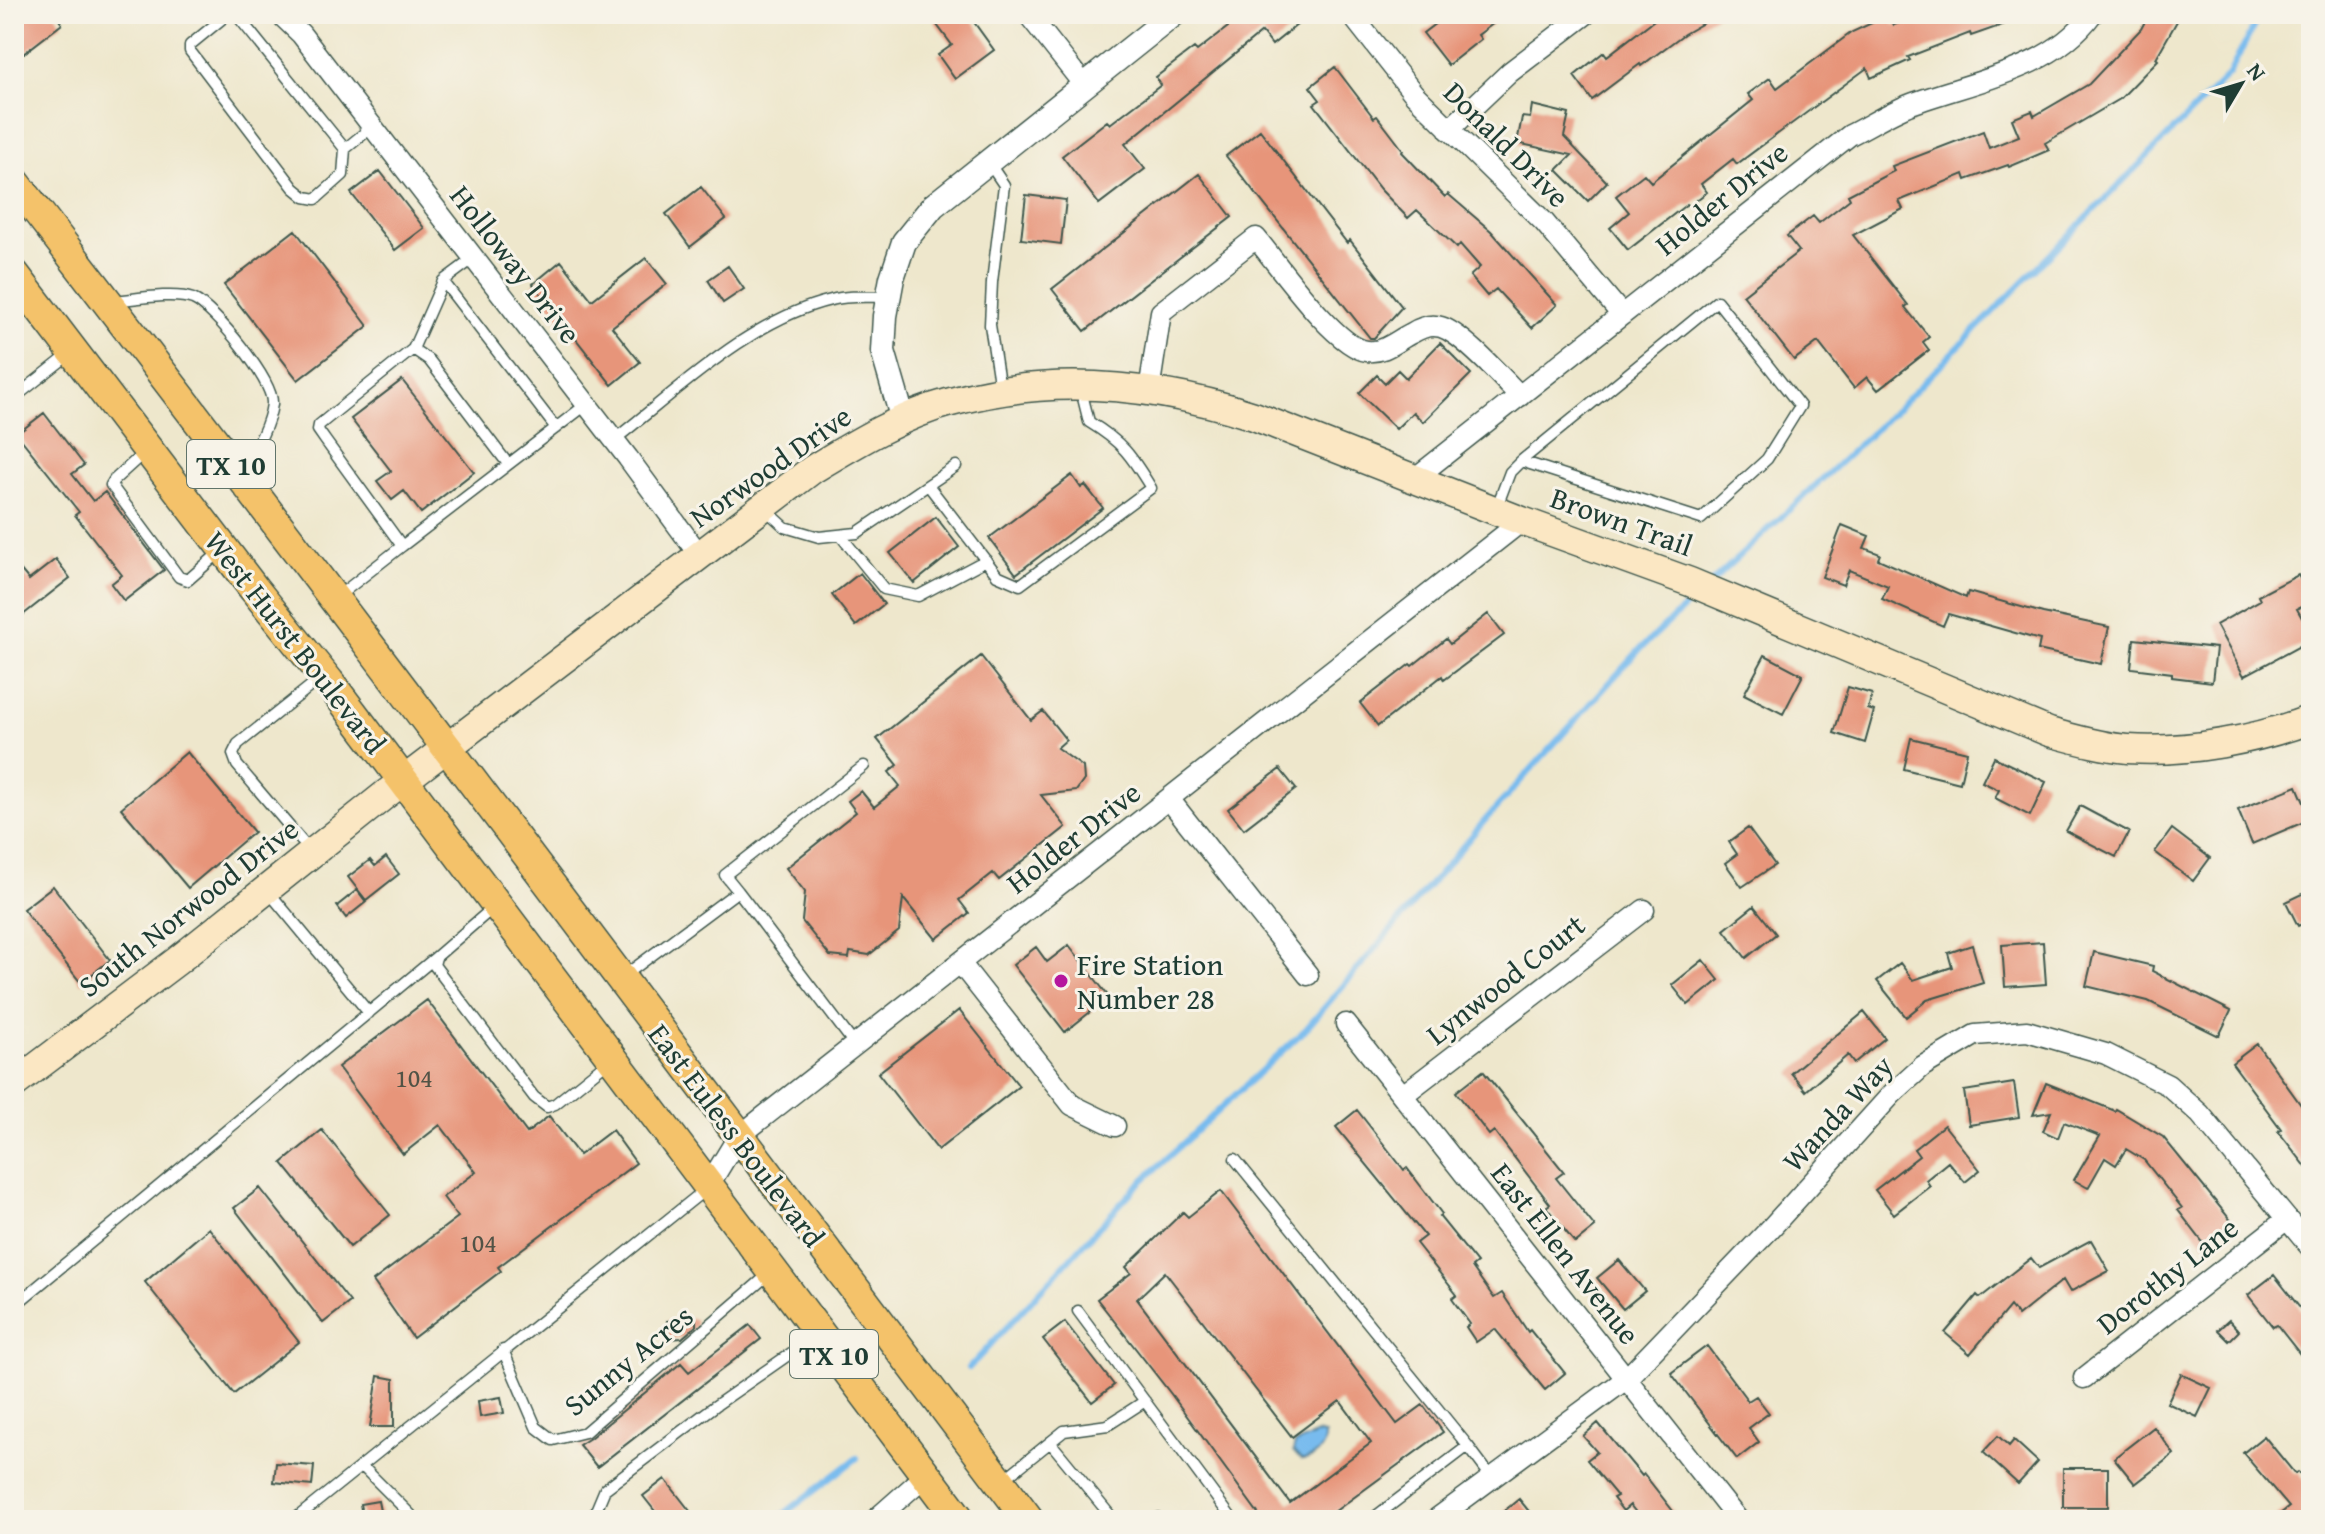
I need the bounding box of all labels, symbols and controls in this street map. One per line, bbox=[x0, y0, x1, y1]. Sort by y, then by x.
north arrow bbox=[2201, 44, 2281, 124]
text: N bbox=[2240, 56, 2274, 88]
street label: Donald Drive bbox=[1434, 71, 1580, 217]
street label: Holder Drive bbox=[1645, 131, 1797, 265]
street label: Holloway Drive bbox=[440, 175, 592, 353]
street label: Norwood Drive bbox=[680, 394, 860, 538]
road number: TX 10 bbox=[187, 440, 275, 488]
street label: Brown Trail bbox=[1545, 475, 1699, 567]
street label: West Hurst Boulevard bbox=[195, 521, 397, 763]
street label: Holder Drive bbox=[996, 770, 1150, 904]
street label: South Norwood Drive bbox=[69, 807, 307, 1007]
street label: Lynwood Court bbox=[1416, 903, 1594, 1055]
place label: Fire Station Number 28 bbox=[1077, 942, 1223, 1020]
marker: Fire Station Number 28 bbox=[1052, 972, 1070, 990]
street label: East Euless Boulevard bbox=[638, 1014, 836, 1256]
street label: Wanda Way bbox=[1771, 1045, 1903, 1181]
house number: 104 bbox=[395, 1058, 433, 1097]
street label: East Ellen Avenue bbox=[1481, 1153, 1651, 1353]
street label: Dorothy Lane bbox=[2087, 1206, 2247, 1344]
house number: 104 bbox=[459, 1223, 497, 1262]
street label: Sunny Acres bbox=[554, 1294, 702, 1426]
road number: TX 10 bbox=[790, 1330, 878, 1378]

